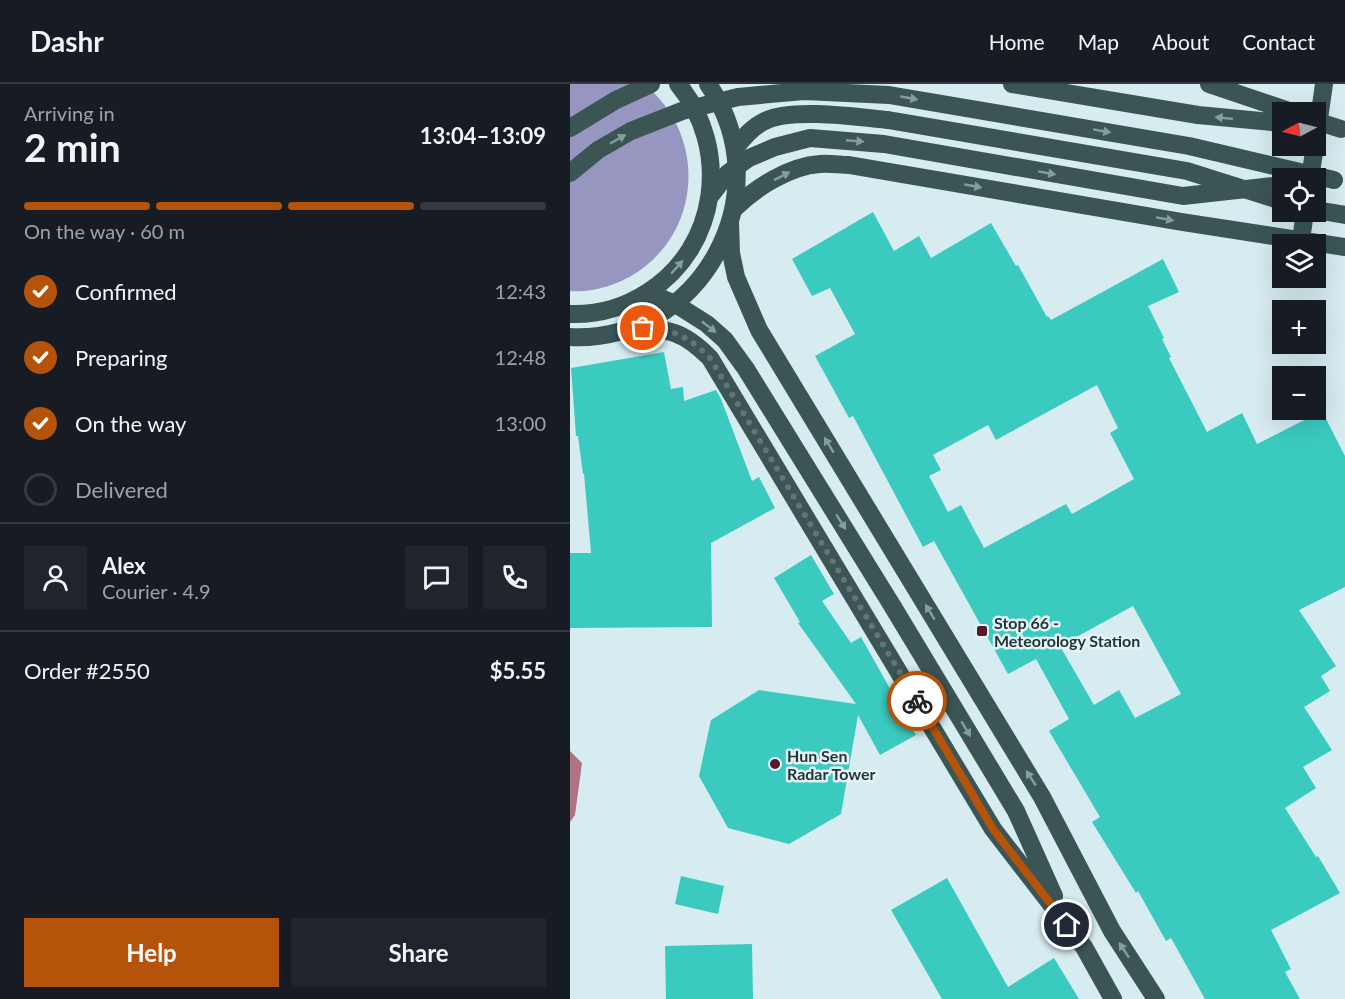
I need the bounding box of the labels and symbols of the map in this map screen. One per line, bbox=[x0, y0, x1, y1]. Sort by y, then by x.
one-way arrow bbox=[900, 94, 919, 103]
north arrow bbox=[1272, 102, 1326, 156]
one-way arrow bbox=[1215, 113, 1234, 123]
one-way arrow bbox=[1092, 127, 1111, 136]
one-way arrow bbox=[610, 134, 626, 145]
one-way arrow bbox=[846, 136, 865, 146]
one-way arrow bbox=[1038, 168, 1057, 177]
one-way arrow bbox=[773, 172, 790, 181]
one-way arrow bbox=[963, 182, 982, 191]
one-way arrow bbox=[1155, 215, 1174, 224]
one-way arrow bbox=[670, 260, 683, 275]
pin bbox=[617, 302, 668, 353]
one-way arrow bbox=[701, 320, 717, 333]
one-way arrow bbox=[823, 437, 834, 453]
one-way arrow bbox=[835, 514, 846, 530]
one-way arrow bbox=[924, 604, 935, 620]
place label: Stop 66 - Meteorology Station bbox=[994, 613, 1140, 650]
marker: Stop 66 - Meteorology Station bbox=[975, 624, 989, 638]
courier bbox=[887, 671, 947, 731]
one-way arrow bbox=[961, 721, 971, 738]
place label: Hun Sen Radar Tower bbox=[787, 746, 875, 783]
marker: Hun Sen Radar Tower bbox=[768, 757, 782, 771]
one-way arrow bbox=[1026, 770, 1037, 787]
pin bbox=[1041, 899, 1092, 950]
one-way arrow bbox=[1119, 942, 1130, 958]

